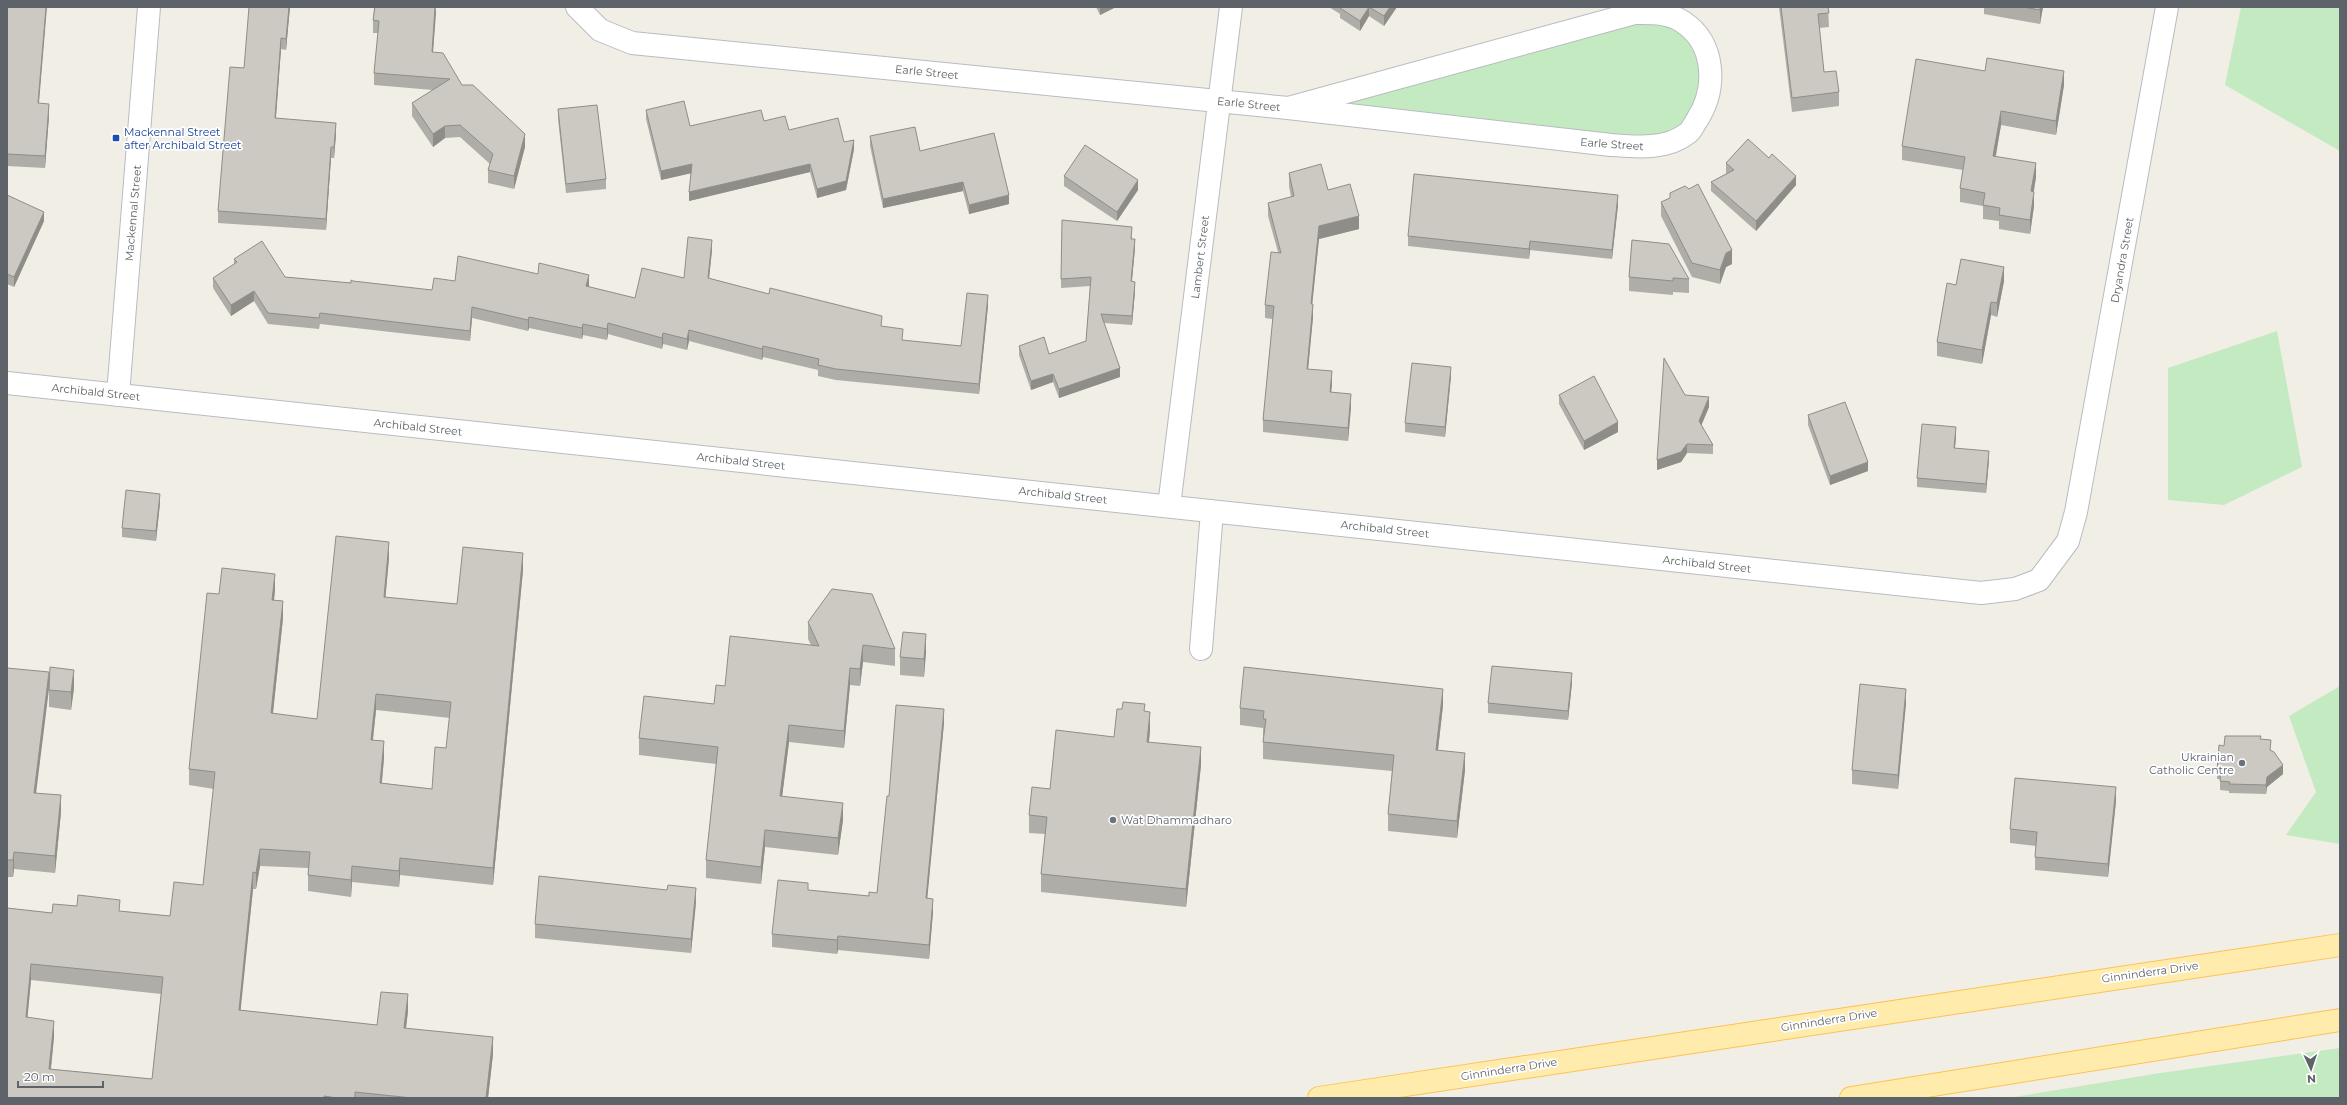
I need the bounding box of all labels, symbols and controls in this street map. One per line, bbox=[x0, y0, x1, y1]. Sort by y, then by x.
street label: Earle Street bbox=[895, 62, 960, 82]
street label: Earle Street bbox=[1217, 94, 1282, 114]
place label: Mackennal Street after Archibald Street bbox=[124, 125, 242, 152]
marker: Mackennal Street after Archibald Street bbox=[111, 133, 121, 143]
street label: Earle Street bbox=[1580, 135, 1645, 153]
street label: Mackennal Street bbox=[122, 164, 144, 262]
street label: Lambert Street bbox=[1188, 214, 1212, 300]
street label: Dryandra Street bbox=[2108, 215, 2137, 304]
street label: Archibald Street bbox=[51, 380, 142, 404]
street label: Archibald Street bbox=[373, 415, 464, 439]
street label: Archibald Street bbox=[696, 449, 787, 473]
street label: Archibald Street bbox=[1018, 483, 1109, 507]
street label: Archibald Street bbox=[1340, 517, 1431, 541]
street label: Archibald Street bbox=[1662, 552, 1753, 576]
place label: Ukrainian Catholic Centre bbox=[2149, 750, 2234, 777]
marker: Ukrainian Catholic Centre bbox=[2237, 758, 2247, 768]
place label: Wat Dhammadharo bbox=[1121, 813, 1232, 827]
marker: Wat Dhammadharo bbox=[1108, 815, 1118, 825]
street label: Ginninderra Drive bbox=[2101, 958, 2200, 986]
street label: Ginninderra Drive bbox=[1780, 1005, 1878, 1035]
north arrow bbox=[2291, 1049, 2331, 1089]
street label: Ginninderra Drive bbox=[1460, 1054, 1558, 1084]
scale bar bbox=[18, 1063, 103, 1089]
text: 20 m bbox=[24, 1069, 55, 1084]
text: N bbox=[2307, 1072, 2316, 1086]

